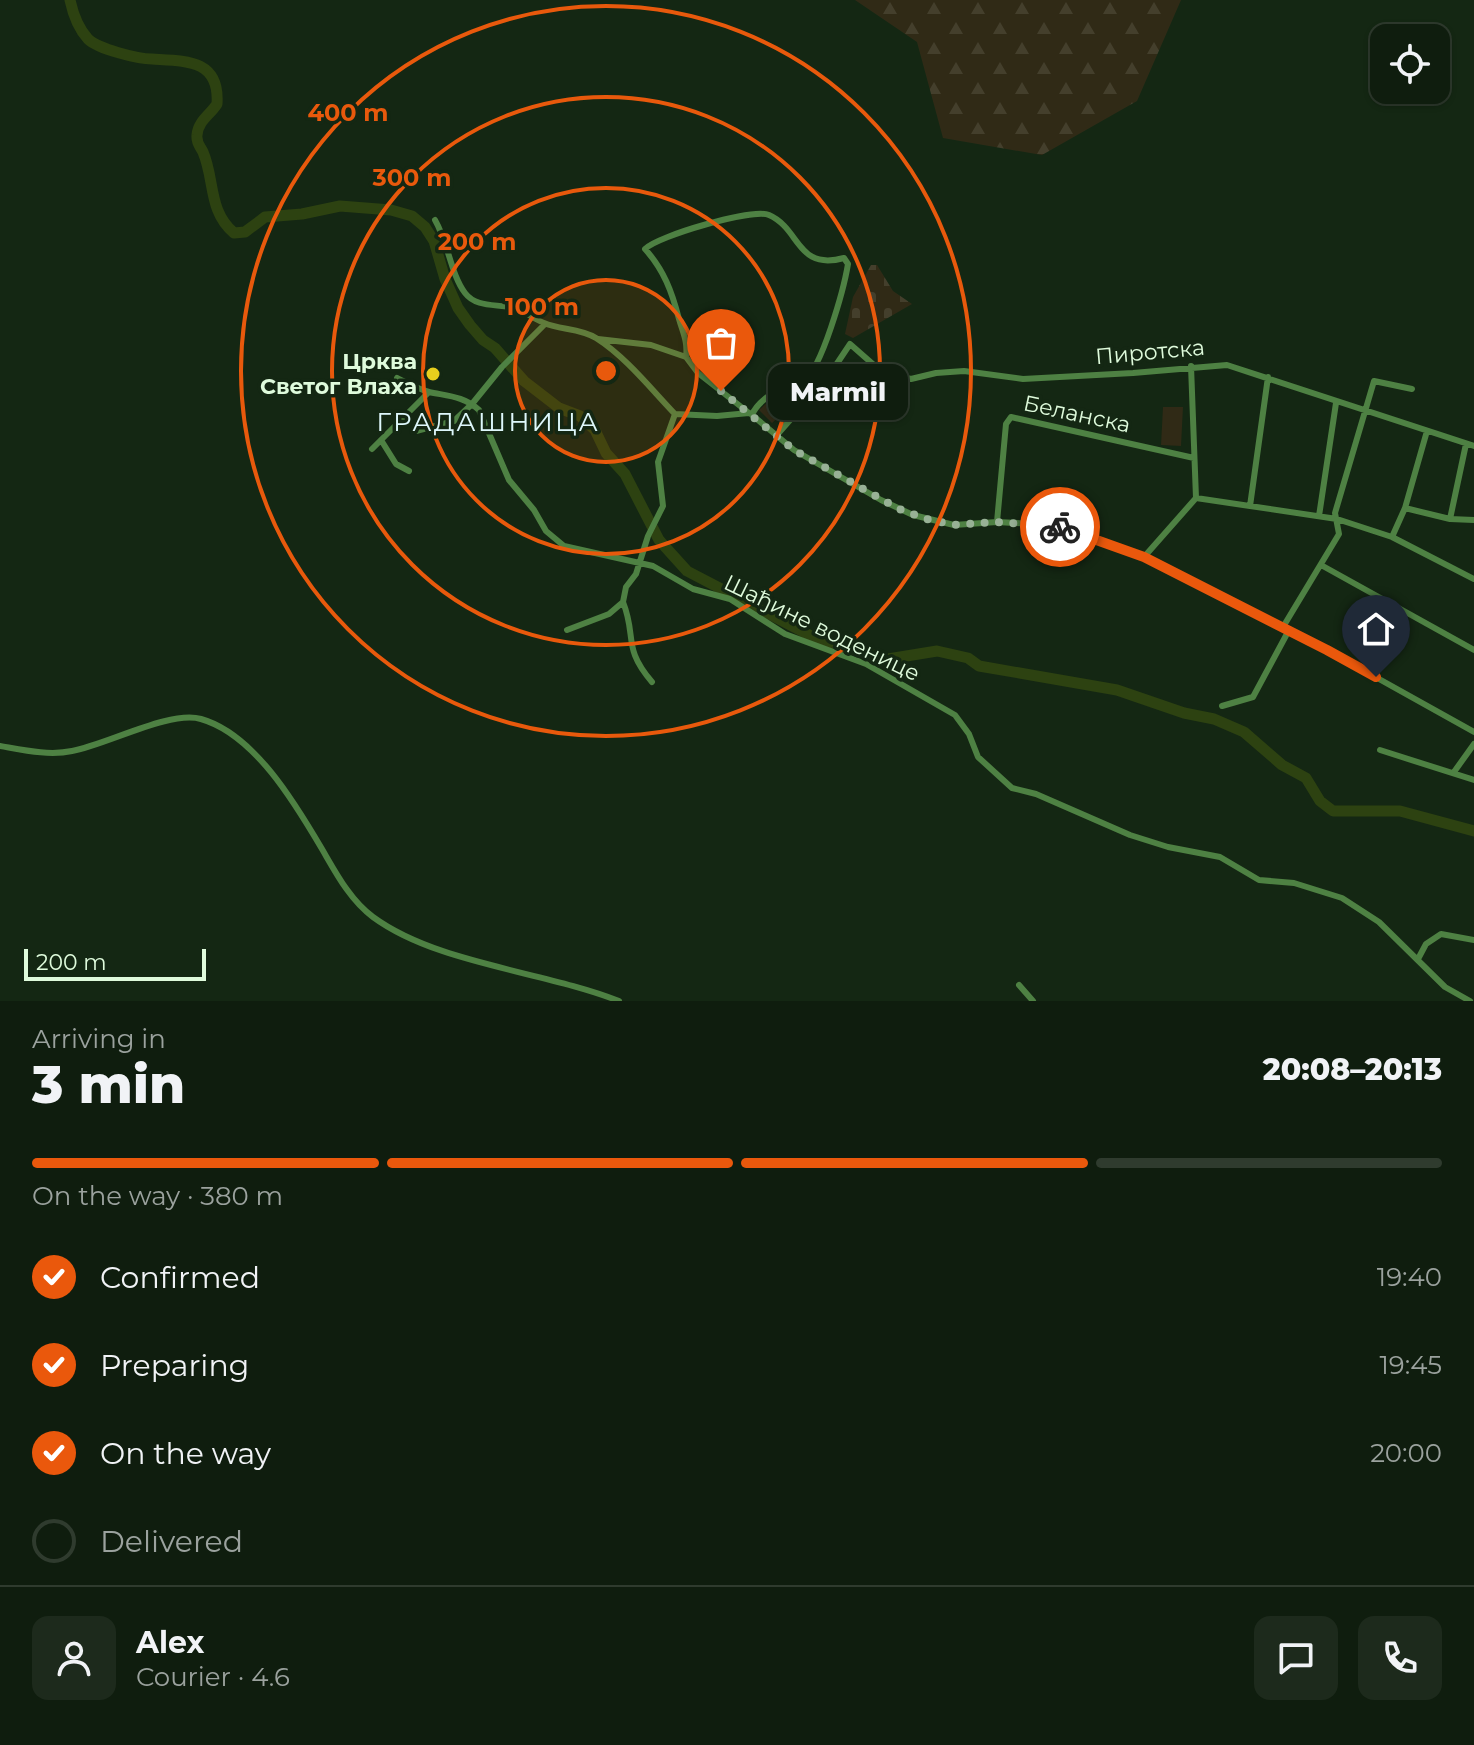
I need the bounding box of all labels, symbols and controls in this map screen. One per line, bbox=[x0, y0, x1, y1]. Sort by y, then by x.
map controls bbox=[1370, 24, 1450, 104]
button: locate bbox=[1370, 24, 1450, 104]
text: 400 m bbox=[307, 98, 389, 127]
text: 300 m bbox=[372, 163, 451, 192]
text: 200 m bbox=[438, 227, 516, 256]
text: 100 m bbox=[505, 292, 579, 321]
pin bbox=[687, 309, 755, 391]
icon: bag bbox=[699, 321, 743, 365]
street label: Пиротска bbox=[1094, 334, 1206, 370]
place label: Црква Светог Влаха bbox=[260, 348, 417, 400]
centre of rings bbox=[592, 357, 620, 385]
callout: Marmil bbox=[769, 363, 909, 419]
marker: Црква Светог Влаха bbox=[424, 365, 442, 383]
text: Marmil bbox=[790, 376, 886, 408]
street label: Беланска bbox=[1021, 389, 1133, 439]
district label: ГРАДАШНИЦА bbox=[376, 406, 600, 438]
courier bbox=[1020, 487, 1100, 567]
icon: bike bbox=[1038, 505, 1082, 549]
street label: Шађине воденице bbox=[720, 569, 924, 687]
pin bbox=[1342, 595, 1410, 677]
icon: home bbox=[1354, 607, 1398, 651]
scale bar bbox=[24, 945, 206, 981]
text: 200 m bbox=[36, 949, 107, 976]
text: Arriving in bbox=[32, 1023, 166, 1055]
text: 20:08–20:13 bbox=[1263, 1051, 1442, 1088]
text: 3 min bbox=[32, 1053, 185, 1116]
text: On the way · 380 m bbox=[32, 1180, 283, 1212]
icon: check bbox=[32, 1255, 76, 1299]
text: Confirmed bbox=[100, 1259, 260, 1296]
text: 19:40 bbox=[1377, 1261, 1442, 1293]
icon: check bbox=[32, 1343, 76, 1387]
text: Preparing bbox=[100, 1347, 249, 1384]
text: 19:45 bbox=[1379, 1349, 1442, 1381]
icon: check bbox=[32, 1431, 76, 1475]
text: On the way bbox=[100, 1435, 271, 1472]
text: 20:00 bbox=[1370, 1437, 1442, 1469]
text: Delivered bbox=[100, 1523, 243, 1560]
button: person bbox=[32, 1616, 116, 1700]
button: chat bbox=[1254, 1616, 1338, 1700]
button: phone bbox=[1358, 1616, 1442, 1700]
text: Alex bbox=[136, 1624, 204, 1661]
text: Courier · 4.6 bbox=[136, 1661, 290, 1693]

